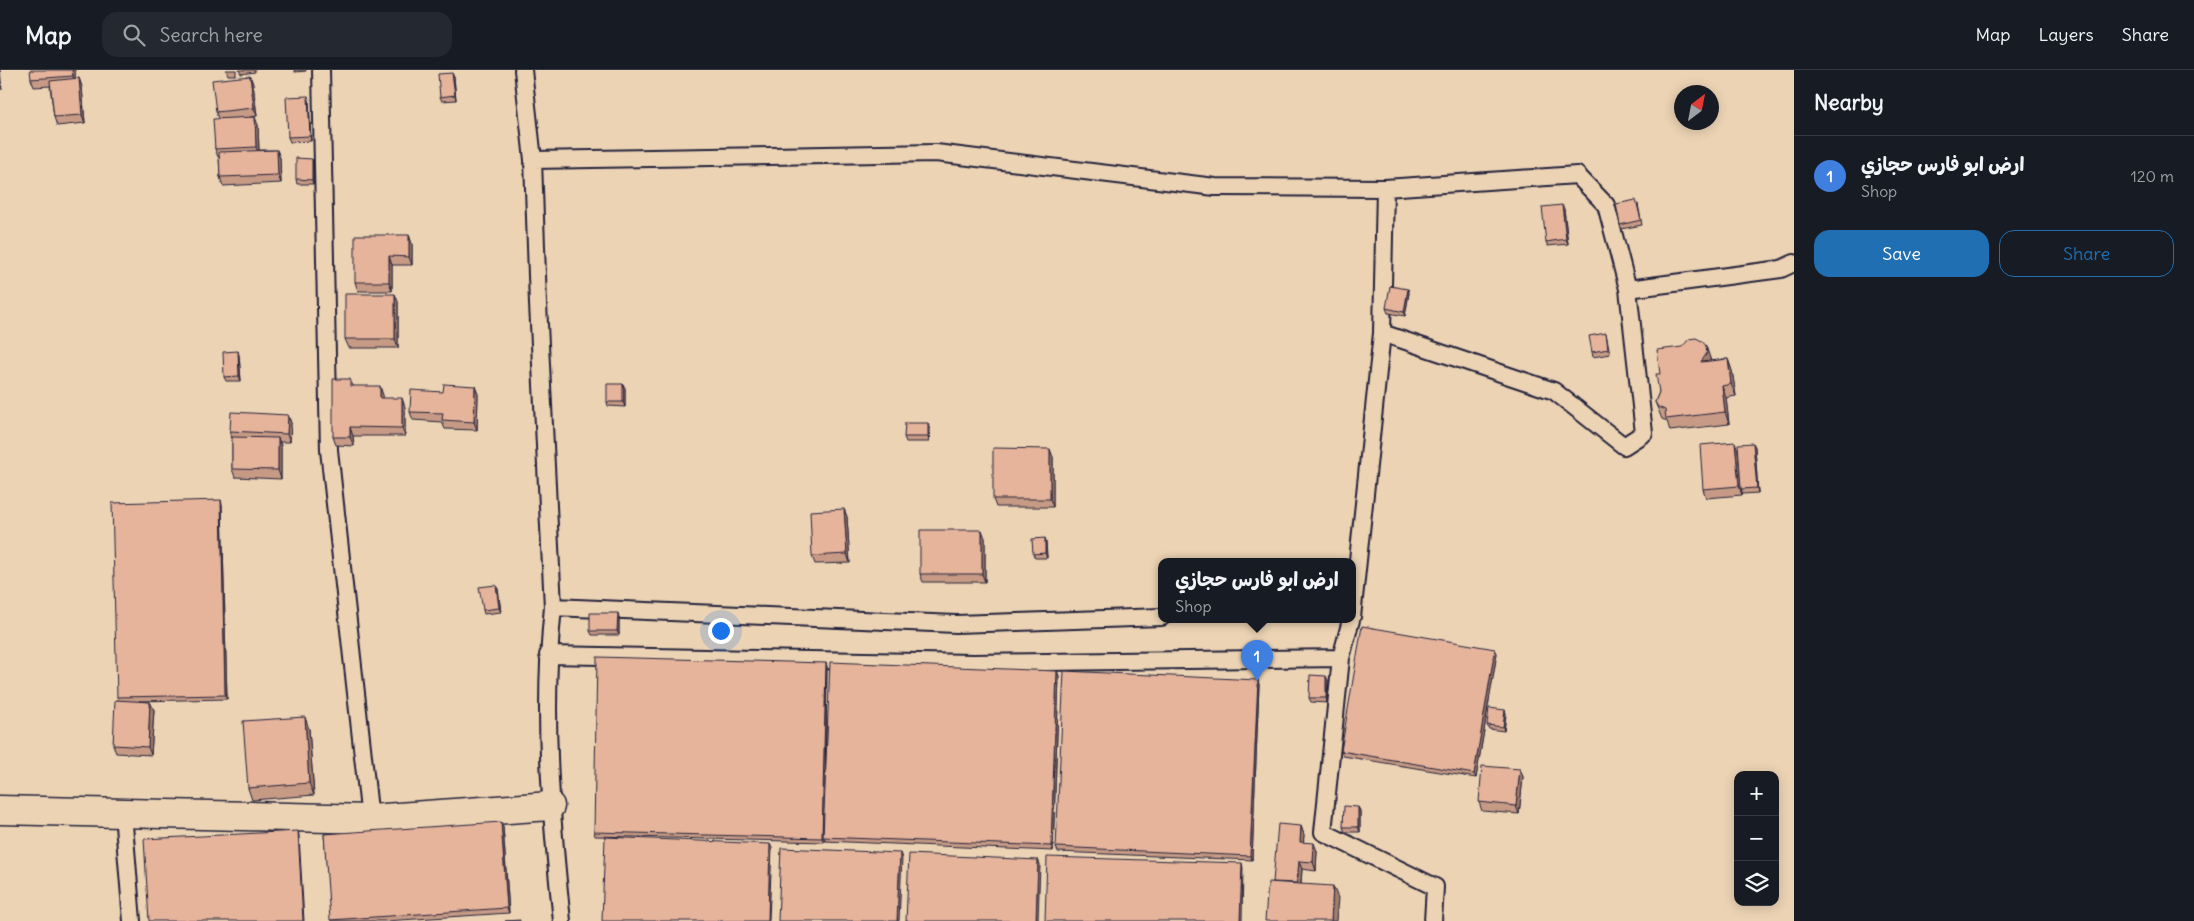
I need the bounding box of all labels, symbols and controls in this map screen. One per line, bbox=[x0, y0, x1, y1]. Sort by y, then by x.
search box bbox=[102, 12, 452, 57]
text: Map bbox=[25, 20, 72, 50]
icon: search bbox=[120, 21, 148, 49]
text: Search here bbox=[160, 23, 263, 47]
text: Map bbox=[1975, 23, 2010, 46]
text: Layers bbox=[2038, 23, 2094, 46]
text: Share bbox=[2122, 23, 2169, 46]
north arrow bbox=[1674, 85, 1719, 130]
text: Nearby bbox=[1814, 89, 1884, 116]
text: ارض ابو فارس حجازي bbox=[1861, 152, 2024, 176]
text: 1 bbox=[1827, 166, 1833, 186]
text: 120 m bbox=[2131, 166, 2174, 186]
text: Shop bbox=[1861, 181, 1897, 201]
button: Save bbox=[1814, 230, 1989, 277]
button: Share bbox=[1999, 230, 2174, 277]
popup bbox=[1158, 558, 1356, 623]
text: ارض ابو فارس حجازي bbox=[1175, 567, 1339, 591]
text: Shop bbox=[1175, 596, 1212, 616]
your location bbox=[708, 618, 734, 644]
pin: 1 bbox=[1241, 640, 1273, 681]
map controls bbox=[1734, 771, 1779, 906]
button: + bbox=[1734, 771, 1779, 816]
button: − bbox=[1734, 816, 1779, 861]
button: layers bbox=[1734, 861, 1779, 906]

